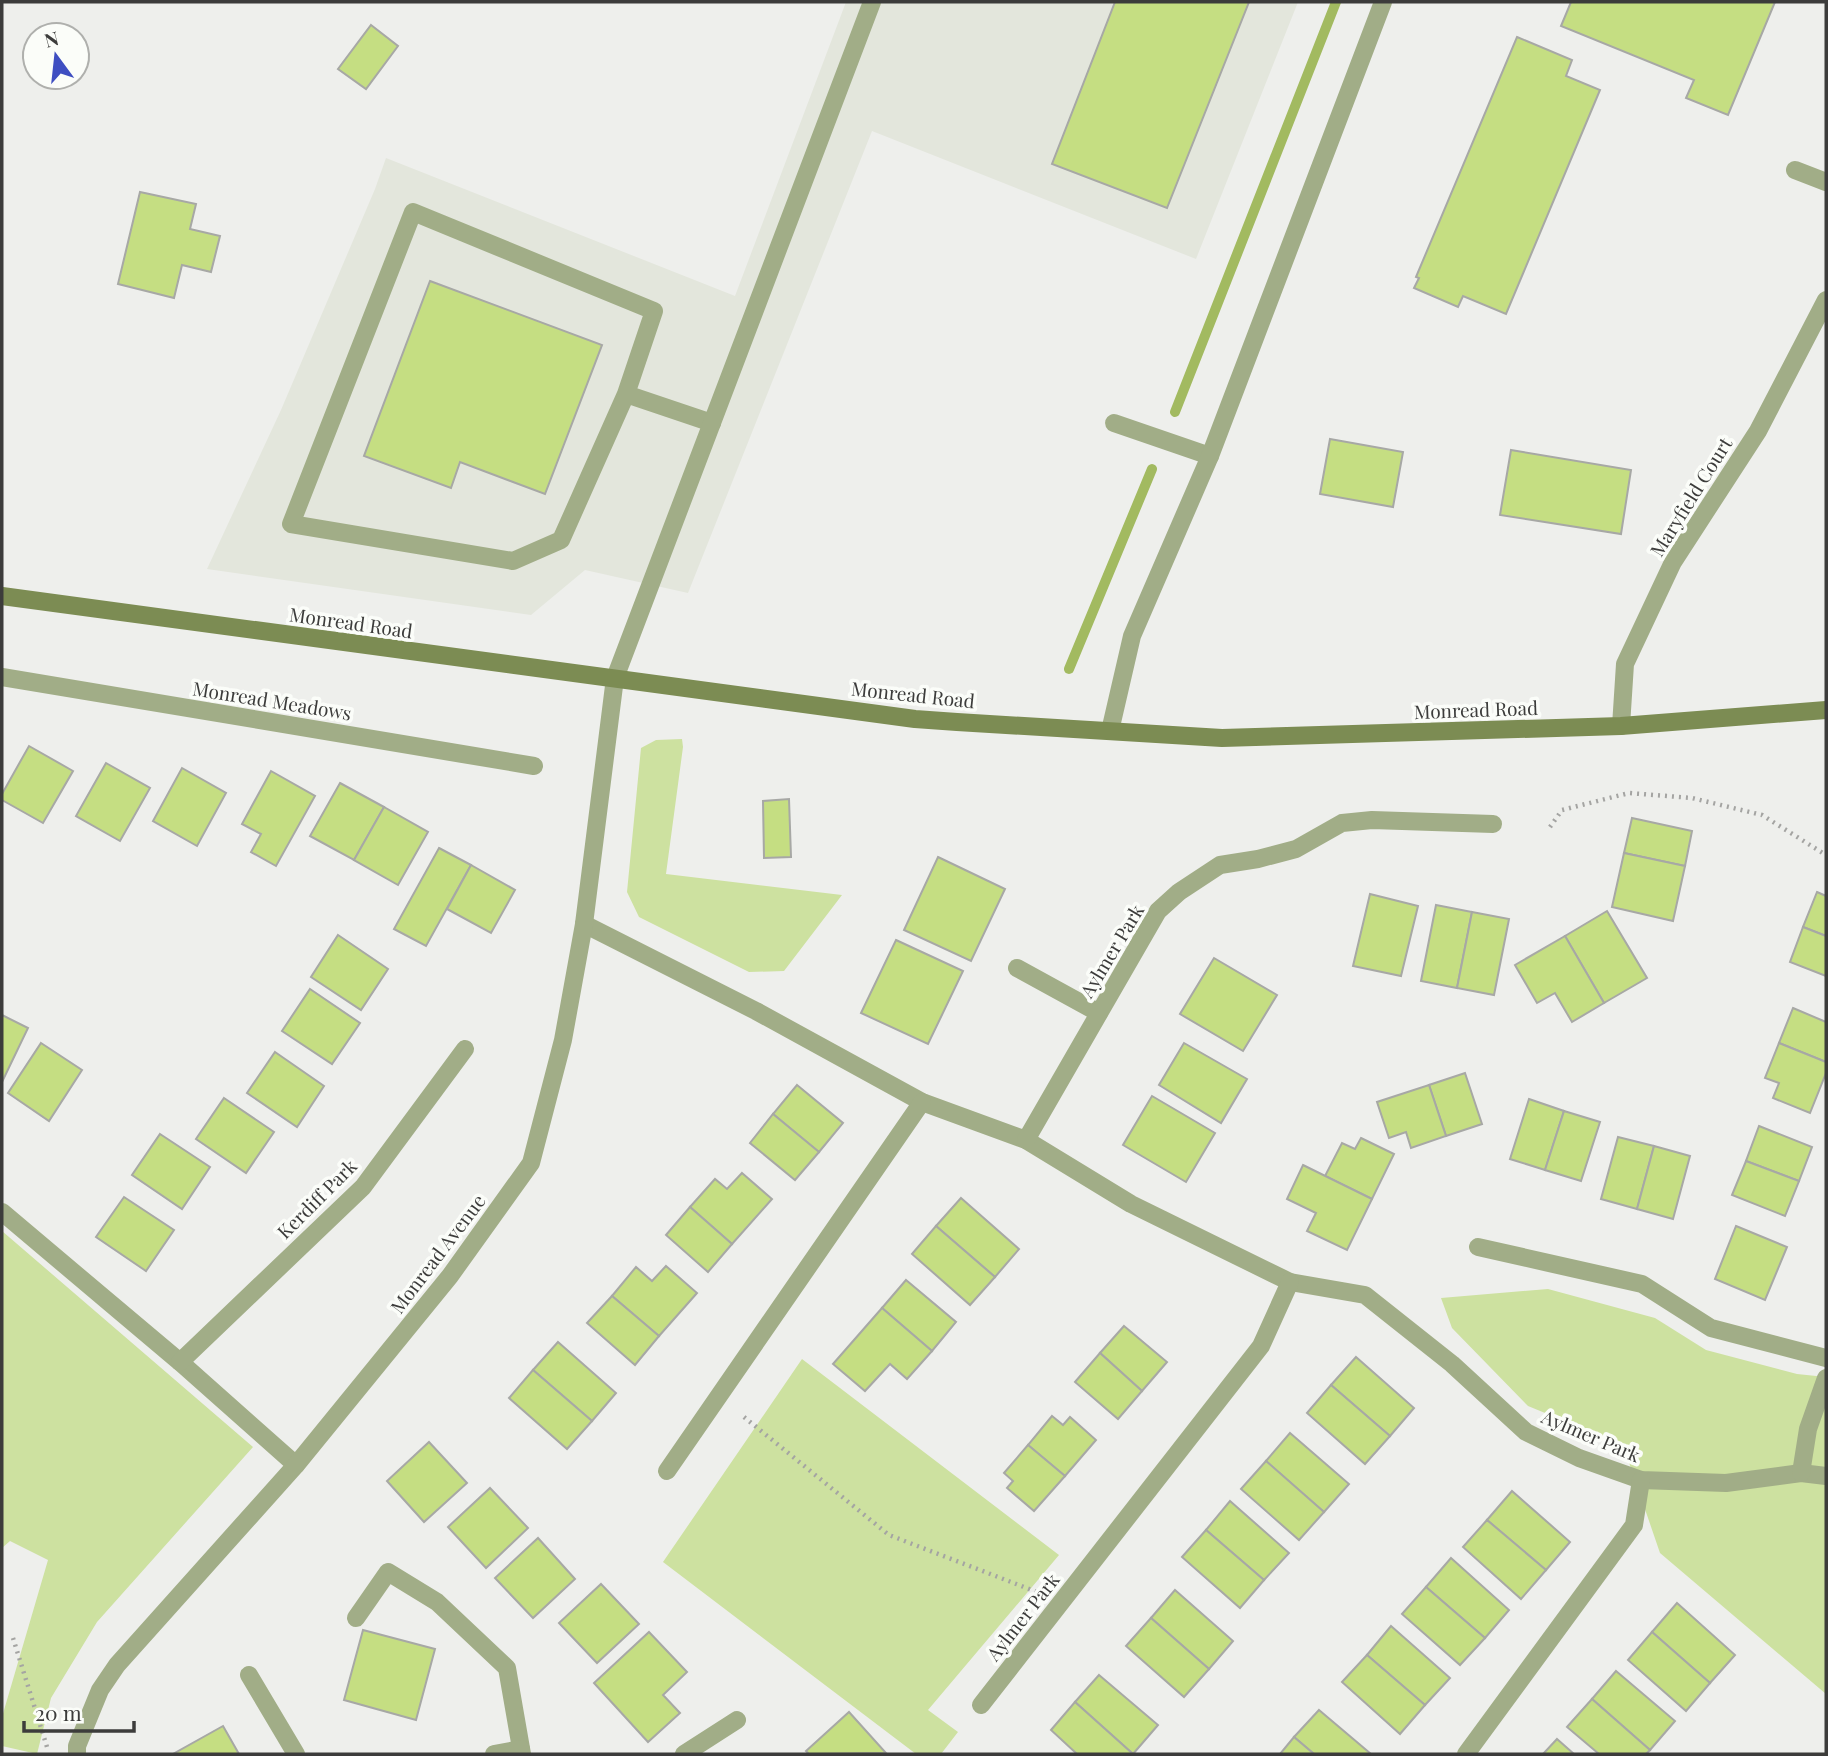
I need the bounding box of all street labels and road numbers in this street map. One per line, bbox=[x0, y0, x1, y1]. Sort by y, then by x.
street label: Maryfield Court bbox=[1643, 432, 1737, 561]
street label: Monread Road bbox=[288, 600, 414, 644]
street label: Monread Meadows bbox=[191, 675, 353, 725]
street label: Monread Road bbox=[850, 675, 976, 713]
street label: Monread Road bbox=[1413, 694, 1538, 724]
street label: Aylmer Park bbox=[1073, 898, 1150, 1003]
street label: Kerdiff Park bbox=[271, 1152, 362, 1244]
street label: Monread Avenue bbox=[384, 1188, 491, 1318]
street label: Aylmer Park bbox=[1537, 1402, 1645, 1468]
street label: Aylmer Park bbox=[979, 1567, 1065, 1666]

